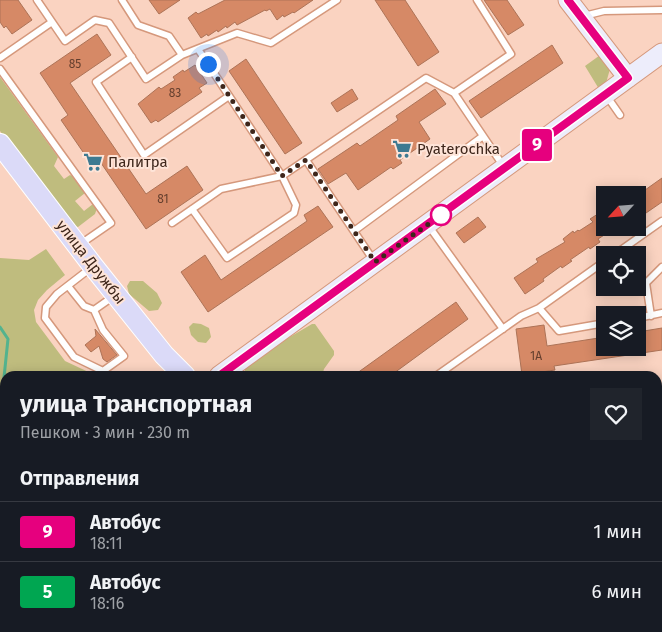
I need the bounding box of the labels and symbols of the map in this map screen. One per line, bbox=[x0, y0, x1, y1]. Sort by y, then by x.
your location bbox=[196, 52, 221, 77]
house number: 85 bbox=[69, 57, 81, 71]
house number: 83 bbox=[169, 86, 181, 100]
line badge: 9 bbox=[521, 129, 553, 161]
supermarket icon: Pyaterochka bbox=[391, 138, 413, 160]
place label: Pyaterochka bbox=[417, 140, 500, 158]
supermarket icon: Палитра bbox=[82, 151, 104, 173]
place label: Палитра bbox=[108, 153, 168, 171]
north arrow bbox=[596, 186, 646, 236]
house number: 81 bbox=[157, 192, 169, 206]
unlabelled marker bbox=[430, 204, 452, 226]
street label: улица Дружбы bbox=[53, 216, 129, 308]
house number: 1А bbox=[530, 349, 542, 363]

